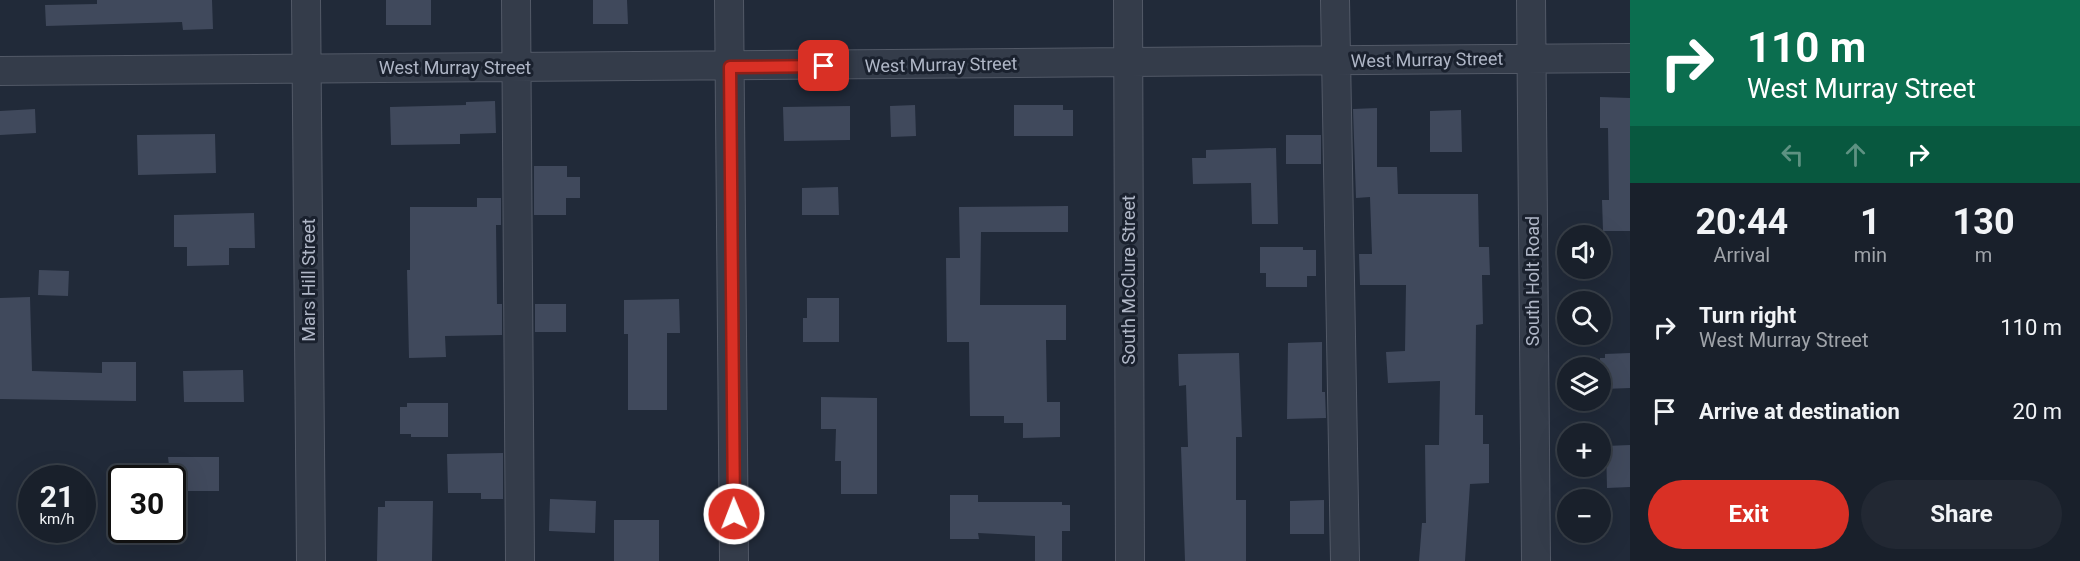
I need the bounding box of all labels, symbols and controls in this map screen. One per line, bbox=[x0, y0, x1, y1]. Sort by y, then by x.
text: 110 m bbox=[1747, 23, 1866, 72]
icon: right bbox=[1648, 24, 1726, 102]
pin bbox=[798, 40, 849, 91]
street label: West Murray Street bbox=[1351, 48, 1504, 71]
icon: arrive bbox=[807, 49, 840, 82]
street label: West Murray Street bbox=[865, 53, 1018, 76]
street label: West Murray Street bbox=[379, 57, 531, 78]
text: West Murray Street bbox=[1747, 73, 1976, 105]
icon: left bbox=[1776, 138, 1809, 171]
icon: ahead bbox=[1839, 138, 1872, 171]
icon: right bbox=[1902, 138, 1935, 171]
street label: South McClure Street bbox=[1118, 195, 1139, 365]
text: 20:44 bbox=[1695, 201, 1788, 243]
text: 1 bbox=[1860, 201, 1881, 243]
text: 130 bbox=[1953, 201, 2015, 243]
street label: South Holt Road bbox=[1522, 216, 1543, 346]
street label: Mars Hill Street bbox=[298, 218, 319, 342]
map controls bbox=[1557, 225, 1611, 543]
button: sound bbox=[1557, 225, 1611, 279]
text: Arrival bbox=[1713, 243, 1770, 267]
text: min bbox=[1854, 243, 1887, 267]
text: m bbox=[1975, 243, 1992, 267]
button: search bbox=[1557, 291, 1611, 345]
text: Turn right bbox=[1699, 303, 1796, 328]
icon: right bbox=[1648, 311, 1681, 344]
text: 110 m bbox=[2000, 315, 2062, 340]
text: West Murray Street bbox=[1699, 328, 1868, 352]
button: layers bbox=[1557, 357, 1611, 411]
icon: arrive bbox=[1648, 395, 1681, 428]
text: Arrive at destination bbox=[1699, 399, 1900, 424]
text: 20 m bbox=[2013, 399, 2062, 424]
button: + bbox=[1557, 423, 1611, 477]
speed limit sign: 30 bbox=[108, 465, 186, 543]
text: 21 bbox=[40, 479, 74, 514]
button: Exit bbox=[1648, 480, 1849, 549]
button: Share bbox=[1861, 480, 2062, 549]
position arrow bbox=[702, 482, 766, 546]
button: − bbox=[1557, 489, 1611, 543]
text: km/h bbox=[39, 510, 75, 528]

